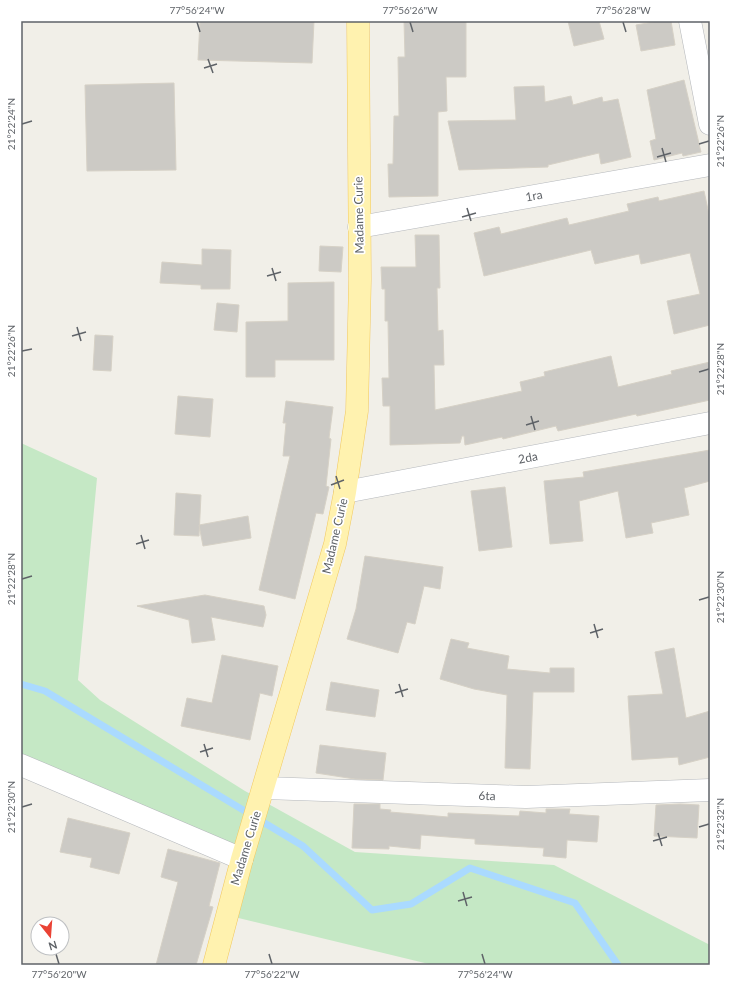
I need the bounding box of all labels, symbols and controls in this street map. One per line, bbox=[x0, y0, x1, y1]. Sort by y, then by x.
text: 77°56'24"W bbox=[169, 4, 225, 16]
text: 77°56'26"W bbox=[382, 4, 438, 16]
text: 77°56'28"W bbox=[595, 4, 651, 16]
text: 21°22'24"N bbox=[5, 98, 17, 150]
text: 21°22'26"N bbox=[714, 115, 726, 167]
street label: Madame Curie bbox=[350, 176, 367, 254]
street label: 1ra bbox=[524, 187, 544, 204]
text: 21°22'26"N bbox=[5, 325, 17, 377]
text: 21°22'28"N bbox=[714, 343, 726, 395]
street label: 2da bbox=[517, 448, 539, 467]
street label: Madame Curie bbox=[319, 497, 350, 575]
text: 21°22'28"N bbox=[5, 553, 17, 605]
text: 21°22'30"N bbox=[714, 571, 726, 623]
text: 21°22'30"N bbox=[5, 781, 17, 833]
street label: 6ta bbox=[478, 788, 496, 803]
text: 21°22'32"N bbox=[714, 798, 726, 850]
street label: Madame Curie bbox=[227, 809, 264, 887]
north arrow bbox=[30, 916, 70, 956]
text: N bbox=[47, 939, 59, 953]
text: 77°56'20"W bbox=[31, 968, 87, 980]
text: 77°56'22"W bbox=[244, 968, 300, 980]
text: 77°56'24"W bbox=[457, 968, 513, 980]

